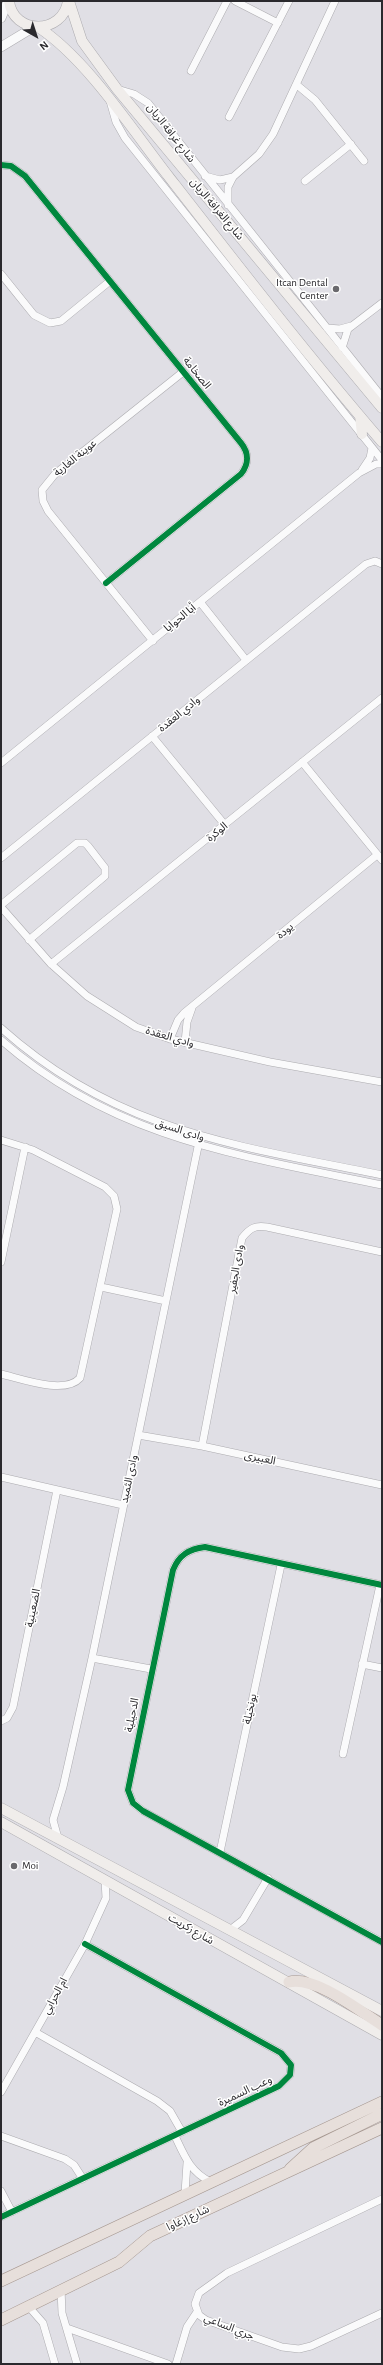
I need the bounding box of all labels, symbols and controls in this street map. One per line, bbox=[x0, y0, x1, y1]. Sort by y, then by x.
north arrow bbox=[16, 16, 56, 56]
text: N bbox=[37, 39, 50, 52]
street label: شارع غرافة الريان bbox=[144, 101, 198, 165]
street label: شارع الغرافة الريان bbox=[187, 175, 247, 243]
place label: Itcan Dental Center bbox=[276, 276, 328, 302]
marker: Itcan Dental Center bbox=[331, 284, 341, 294]
street label: الصخامة bbox=[180, 354, 214, 392]
street label: عوينة الغارية bbox=[51, 437, 99, 479]
street label: أبا الحوايا bbox=[161, 601, 199, 635]
street label: وادي العقدة bbox=[155, 693, 203, 735]
street label: الوكرة bbox=[204, 819, 230, 845]
street label: يودة bbox=[274, 920, 296, 942]
street label: وادي العقدة bbox=[144, 1024, 196, 1050]
street label: وادى السيق bbox=[154, 1116, 206, 1144]
street label: وادى الجفير bbox=[225, 1244, 247, 1294]
street label: العبيرى bbox=[243, 1448, 277, 1468]
street label: وادى الثميد bbox=[117, 1454, 141, 1504]
street label: الضعينية bbox=[23, 1588, 43, 1628]
street label: بونخيلة bbox=[240, 1693, 260, 1725]
street label: الدحيلية bbox=[122, 1697, 142, 1733]
place label: Moi bbox=[22, 1859, 39, 1873]
marker: Moi bbox=[9, 1861, 19, 1871]
street label: شارع زكريت bbox=[166, 1911, 216, 1947]
street label: ام الحرابي bbox=[40, 1975, 70, 2017]
street label: وعب السميرة bbox=[216, 2073, 274, 2109]
street label: شارع إزغاوا bbox=[164, 2202, 212, 2234]
street label: جري الساعي bbox=[202, 2311, 256, 2343]

